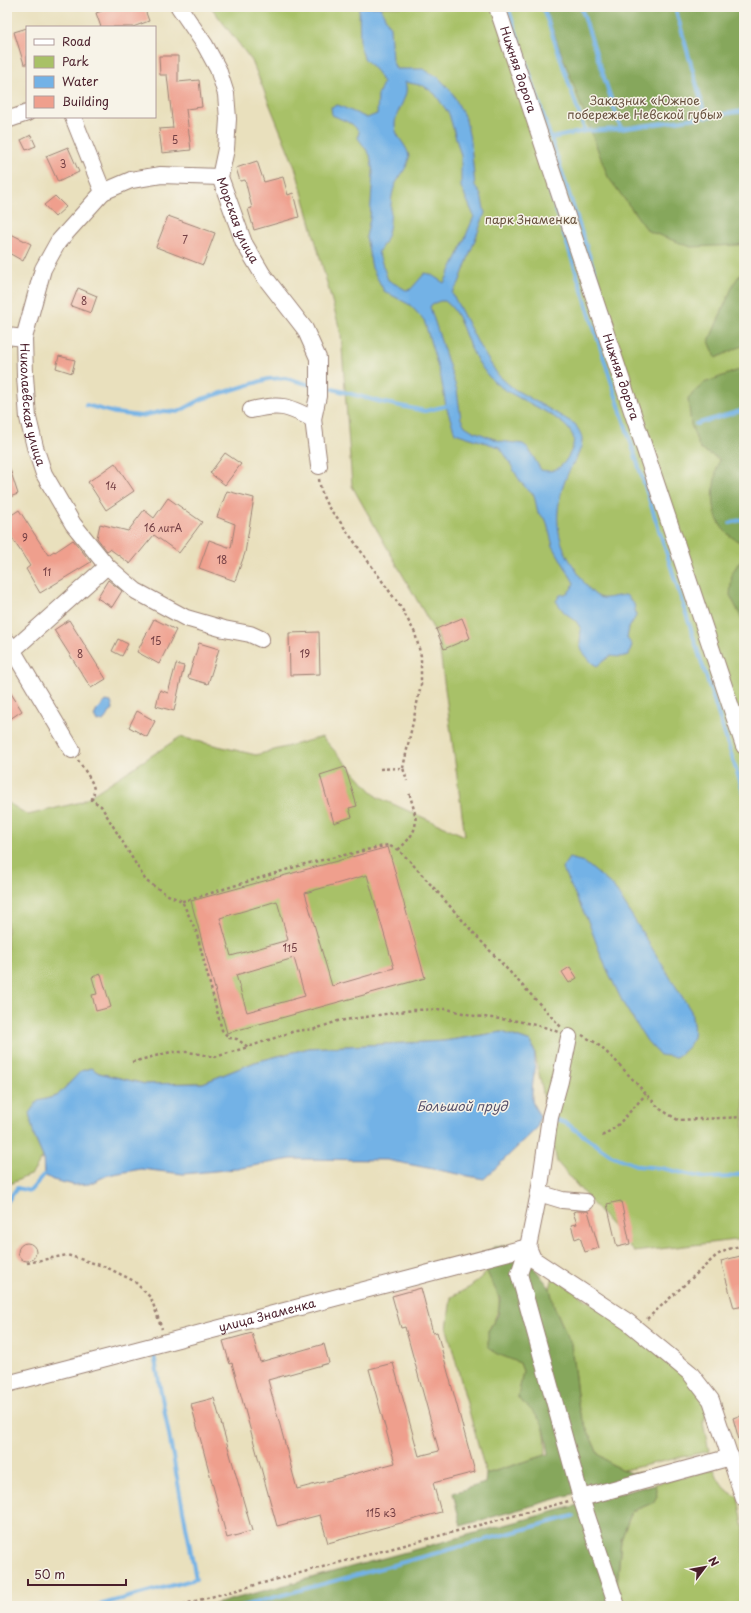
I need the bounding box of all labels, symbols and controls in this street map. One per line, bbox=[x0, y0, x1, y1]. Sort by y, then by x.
street label: Нижняя дорога bbox=[496, 24, 542, 115]
legend bbox=[26, 26, 156, 118]
text: Road bbox=[62, 32, 91, 50]
text: Park bbox=[62, 52, 89, 70]
text: Water bbox=[62, 72, 99, 90]
park label: Заказник «Южное побережье Невской губы» bbox=[567, 91, 723, 123]
text: Building bbox=[62, 92, 109, 110]
house number: 5 bbox=[172, 132, 178, 147]
house number: 3 bbox=[60, 156, 66, 171]
street label: Морская улица bbox=[213, 174, 264, 267]
park label: парк Знаменка bbox=[485, 210, 578, 228]
house number: 7 bbox=[182, 232, 188, 247]
house number: 8 bbox=[81, 293, 87, 308]
street label: Нижняя дорога bbox=[599, 331, 645, 423]
street label: Николаевская улица bbox=[16, 343, 51, 469]
house number: 14 bbox=[105, 478, 117, 493]
house number: 16 литА bbox=[144, 520, 182, 535]
house number: 9 bbox=[22, 530, 28, 545]
house number: 18 bbox=[217, 552, 227, 567]
house number: 11 bbox=[43, 564, 51, 579]
house number: 15 bbox=[151, 633, 161, 648]
house number: 8 bbox=[77, 646, 83, 661]
house number: 19 bbox=[300, 646, 310, 661]
house number: 115 bbox=[283, 940, 297, 955]
water label: Большой пруд bbox=[417, 1096, 509, 1115]
street label: улица Знаменка bbox=[216, 1293, 318, 1336]
house number: 115 к3 bbox=[366, 1505, 396, 1520]
north arrow bbox=[685, 1547, 725, 1587]
text: N bbox=[704, 1553, 724, 1570]
scale bar bbox=[28, 1561, 126, 1587]
text: 50 m bbox=[34, 1565, 65, 1583]

